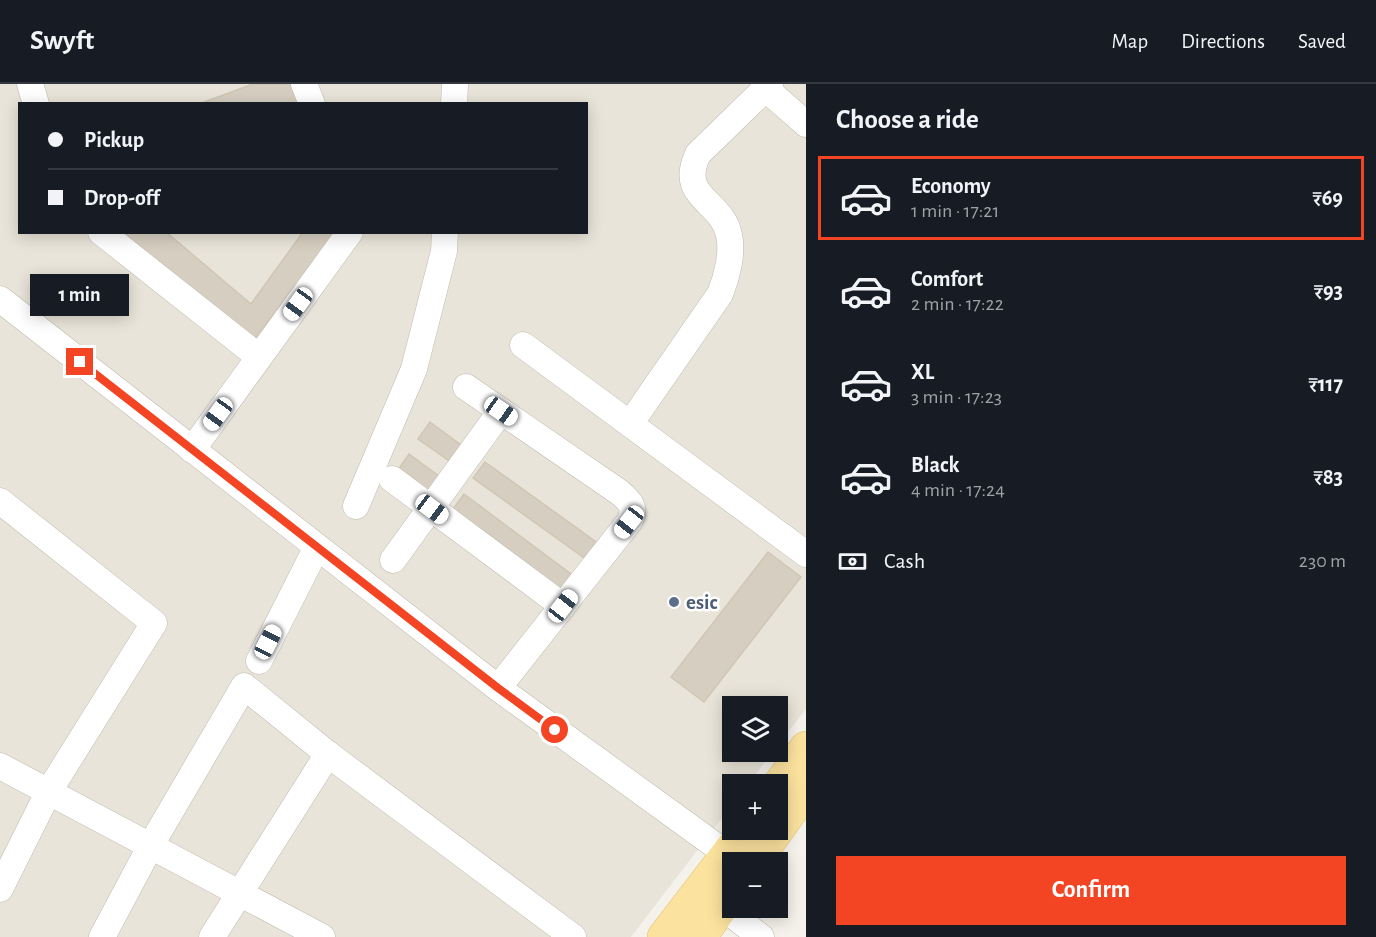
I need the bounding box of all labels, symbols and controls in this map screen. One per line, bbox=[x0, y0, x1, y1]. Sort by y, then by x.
text: Swyft bbox=[30, 27, 94, 55]
text: Map bbox=[1112, 31, 1148, 52]
text: Directions bbox=[1181, 31, 1265, 52]
text: Saved bbox=[1298, 31, 1346, 52]
text: Choose a ride bbox=[836, 106, 979, 133]
text: Pickup bbox=[84, 129, 144, 151]
icon: car bbox=[839, 171, 893, 225]
text: Economy bbox=[911, 175, 991, 197]
text: Drop-off bbox=[84, 187, 160, 209]
text: ₹69 bbox=[1313, 187, 1343, 209]
text: 1 min · 17:21 bbox=[911, 201, 999, 221]
icon: car bbox=[839, 264, 893, 318]
text: Comfort bbox=[911, 268, 983, 290]
callout: 1 min bbox=[31, 275, 130, 317]
text: ₹93 bbox=[1314, 280, 1343, 302]
car bbox=[280, 284, 316, 324]
text: 1 min bbox=[58, 285, 101, 305]
text: 2 min · 17:22 bbox=[911, 294, 1004, 314]
route end bbox=[66, 348, 93, 375]
icon: car bbox=[839, 357, 893, 411]
text: XL bbox=[911, 361, 934, 383]
text: ₹117 bbox=[1308, 373, 1343, 395]
text: 3 min · 17:23 bbox=[911, 387, 1002, 407]
car bbox=[481, 393, 521, 429]
car bbox=[200, 394, 236, 434]
icon: car bbox=[839, 450, 893, 504]
text: Black bbox=[911, 454, 959, 476]
text: ₹83 bbox=[1313, 466, 1343, 488]
text: 4 min · 17:24 bbox=[911, 480, 1005, 500]
car bbox=[412, 491, 452, 527]
car bbox=[611, 502, 647, 542]
icon: cash bbox=[836, 545, 869, 578]
text: Cash bbox=[884, 550, 925, 572]
text: 230 m bbox=[1299, 551, 1346, 571]
car bbox=[545, 586, 581, 626]
place label: esic bbox=[686, 592, 718, 613]
marker: esic bbox=[667, 595, 681, 609]
car bbox=[252, 622, 284, 662]
map controls bbox=[722, 696, 788, 918]
button: layers bbox=[722, 696, 788, 762]
route start bbox=[541, 716, 568, 743]
button: + bbox=[722, 774, 788, 840]
button: − bbox=[722, 852, 788, 918]
button: Confirm bbox=[836, 856, 1346, 925]

